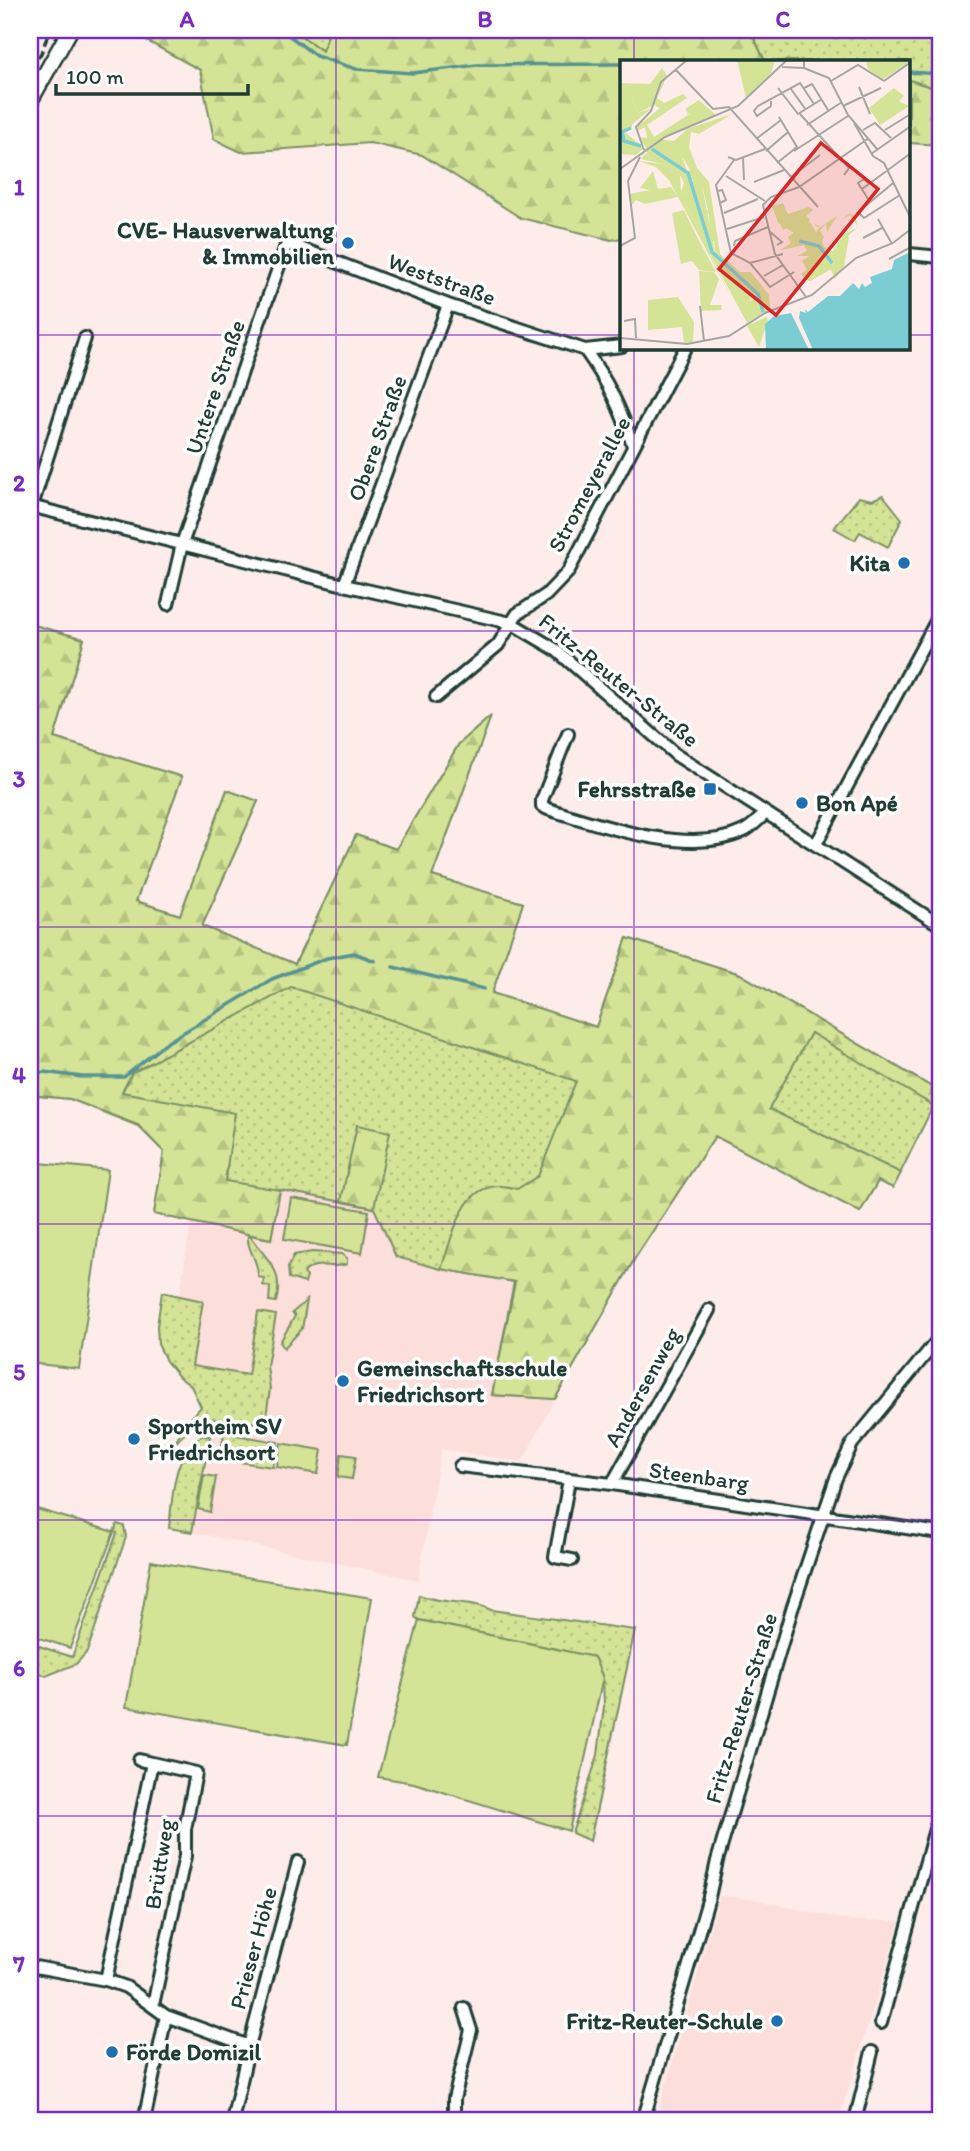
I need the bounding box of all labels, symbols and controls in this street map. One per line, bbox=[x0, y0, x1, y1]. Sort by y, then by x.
text: A bbox=[179, 5, 195, 33]
text: B bbox=[478, 5, 493, 33]
text: C bbox=[776, 5, 791, 33]
scale bar bbox=[56, 52, 248, 96]
inset map bbox=[620, 60, 911, 350]
text: 100 m bbox=[66, 64, 124, 89]
text: 1 bbox=[14, 173, 25, 201]
place label: CVE- Hausverwaltung & Immobilien bbox=[117, 216, 335, 270]
marker: CVE- Hausverwaltung & Immobilien bbox=[340, 235, 356, 251]
street label: Weststraße bbox=[384, 247, 500, 311]
street label: Untere Straße bbox=[179, 316, 251, 458]
street label: Obere Straße bbox=[341, 371, 413, 505]
street label: Stromeyerallee bbox=[541, 411, 637, 557]
text: 2 bbox=[13, 469, 26, 497]
place label: Kita bbox=[849, 549, 891, 577]
marker: Kita bbox=[896, 555, 912, 571]
street label: Fritz-Reuter-Straße bbox=[533, 607, 705, 753]
text: 3 bbox=[13, 765, 26, 793]
place label: Fehrsstraße bbox=[578, 775, 696, 803]
marker: Fehrsstraße bbox=[702, 781, 718, 797]
place label: Bon Apé bbox=[816, 789, 898, 817]
marker: Bon Apé bbox=[794, 795, 810, 811]
text: 4 bbox=[12, 1061, 26, 1089]
street label: Andersenweg bbox=[598, 1322, 686, 1452]
place label: Gemeinschaftsschule Friedrichsort bbox=[357, 1354, 567, 1408]
text: 5 bbox=[13, 1358, 25, 1386]
marker: Gemeinschaftsschule Friedrichsort bbox=[335, 1373, 351, 1389]
place label: Sportheim SV Friedrichsort bbox=[148, 1412, 282, 1466]
marker: Sportheim SV Friedrichsort bbox=[126, 1431, 142, 1447]
street label: Steenbarg bbox=[647, 1455, 751, 1497]
street label: Fritz-Reuter-Straße bbox=[699, 1609, 783, 1807]
text: 6 bbox=[13, 1654, 25, 1682]
street label: Brüttweg bbox=[138, 1816, 180, 1911]
street label: Prieser Höhe bbox=[223, 1884, 283, 2012]
text: 7 bbox=[12, 1950, 25, 1978]
place label: Fritz-Reuter-Schule bbox=[566, 2007, 763, 2035]
marker: Fritz-Reuter-Schule bbox=[769, 2013, 785, 2029]
place label: Förde Domizil bbox=[126, 2038, 261, 2066]
marker: Förde Domizil bbox=[104, 2044, 120, 2060]

